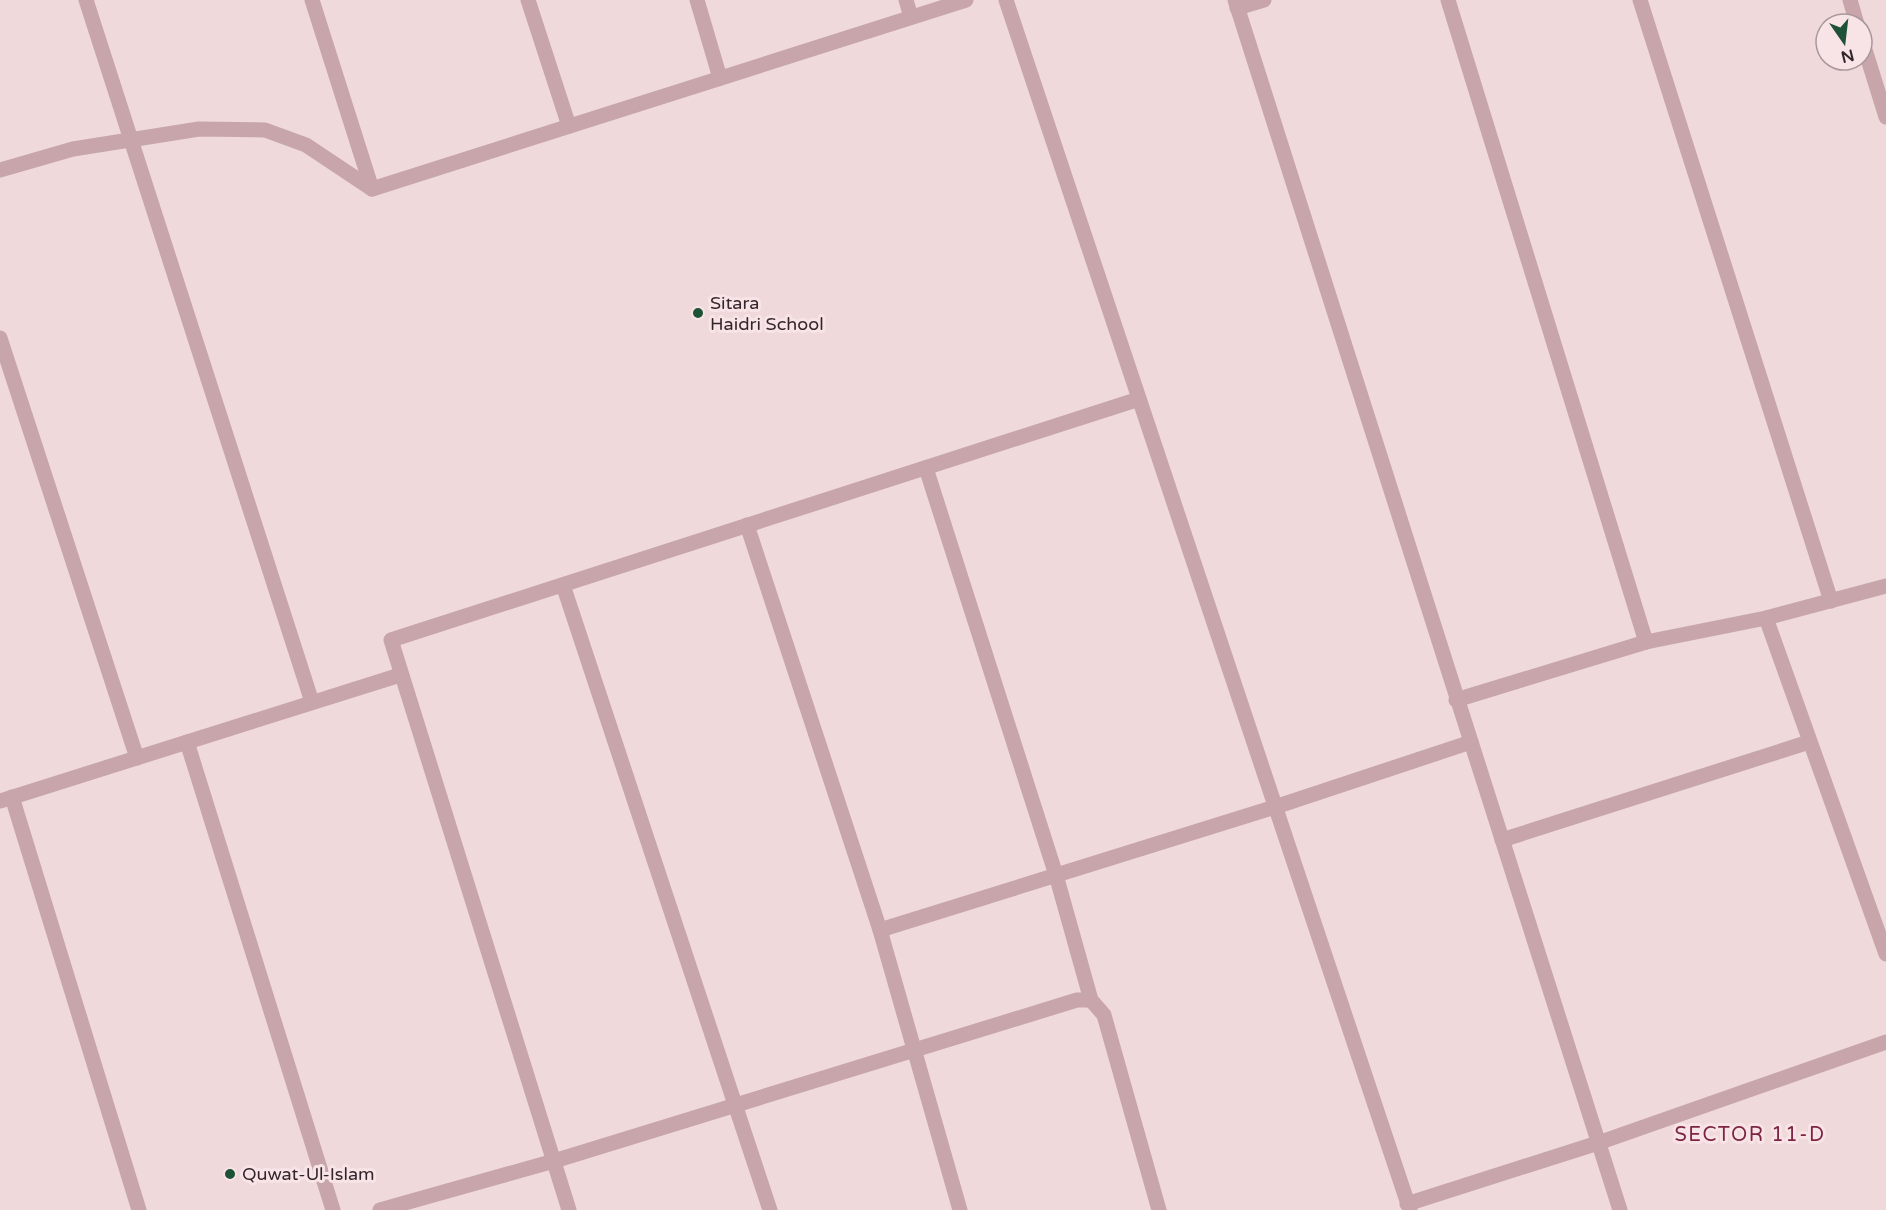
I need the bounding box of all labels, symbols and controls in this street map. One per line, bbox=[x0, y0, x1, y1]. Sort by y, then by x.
north arrow bbox=[1814, 12, 1874, 72]
text: N bbox=[1839, 44, 1856, 67]
place label: Sitara Haidri School bbox=[710, 292, 824, 335]
marker: Sitara Haidri School bbox=[691, 306, 705, 320]
district label: SECTOR 11-D bbox=[1674, 1123, 1826, 1147]
place label: Quwat-Ul-Islam bbox=[242, 1163, 375, 1185]
marker: Quwat-Ul-Islam bbox=[223, 1167, 237, 1181]

